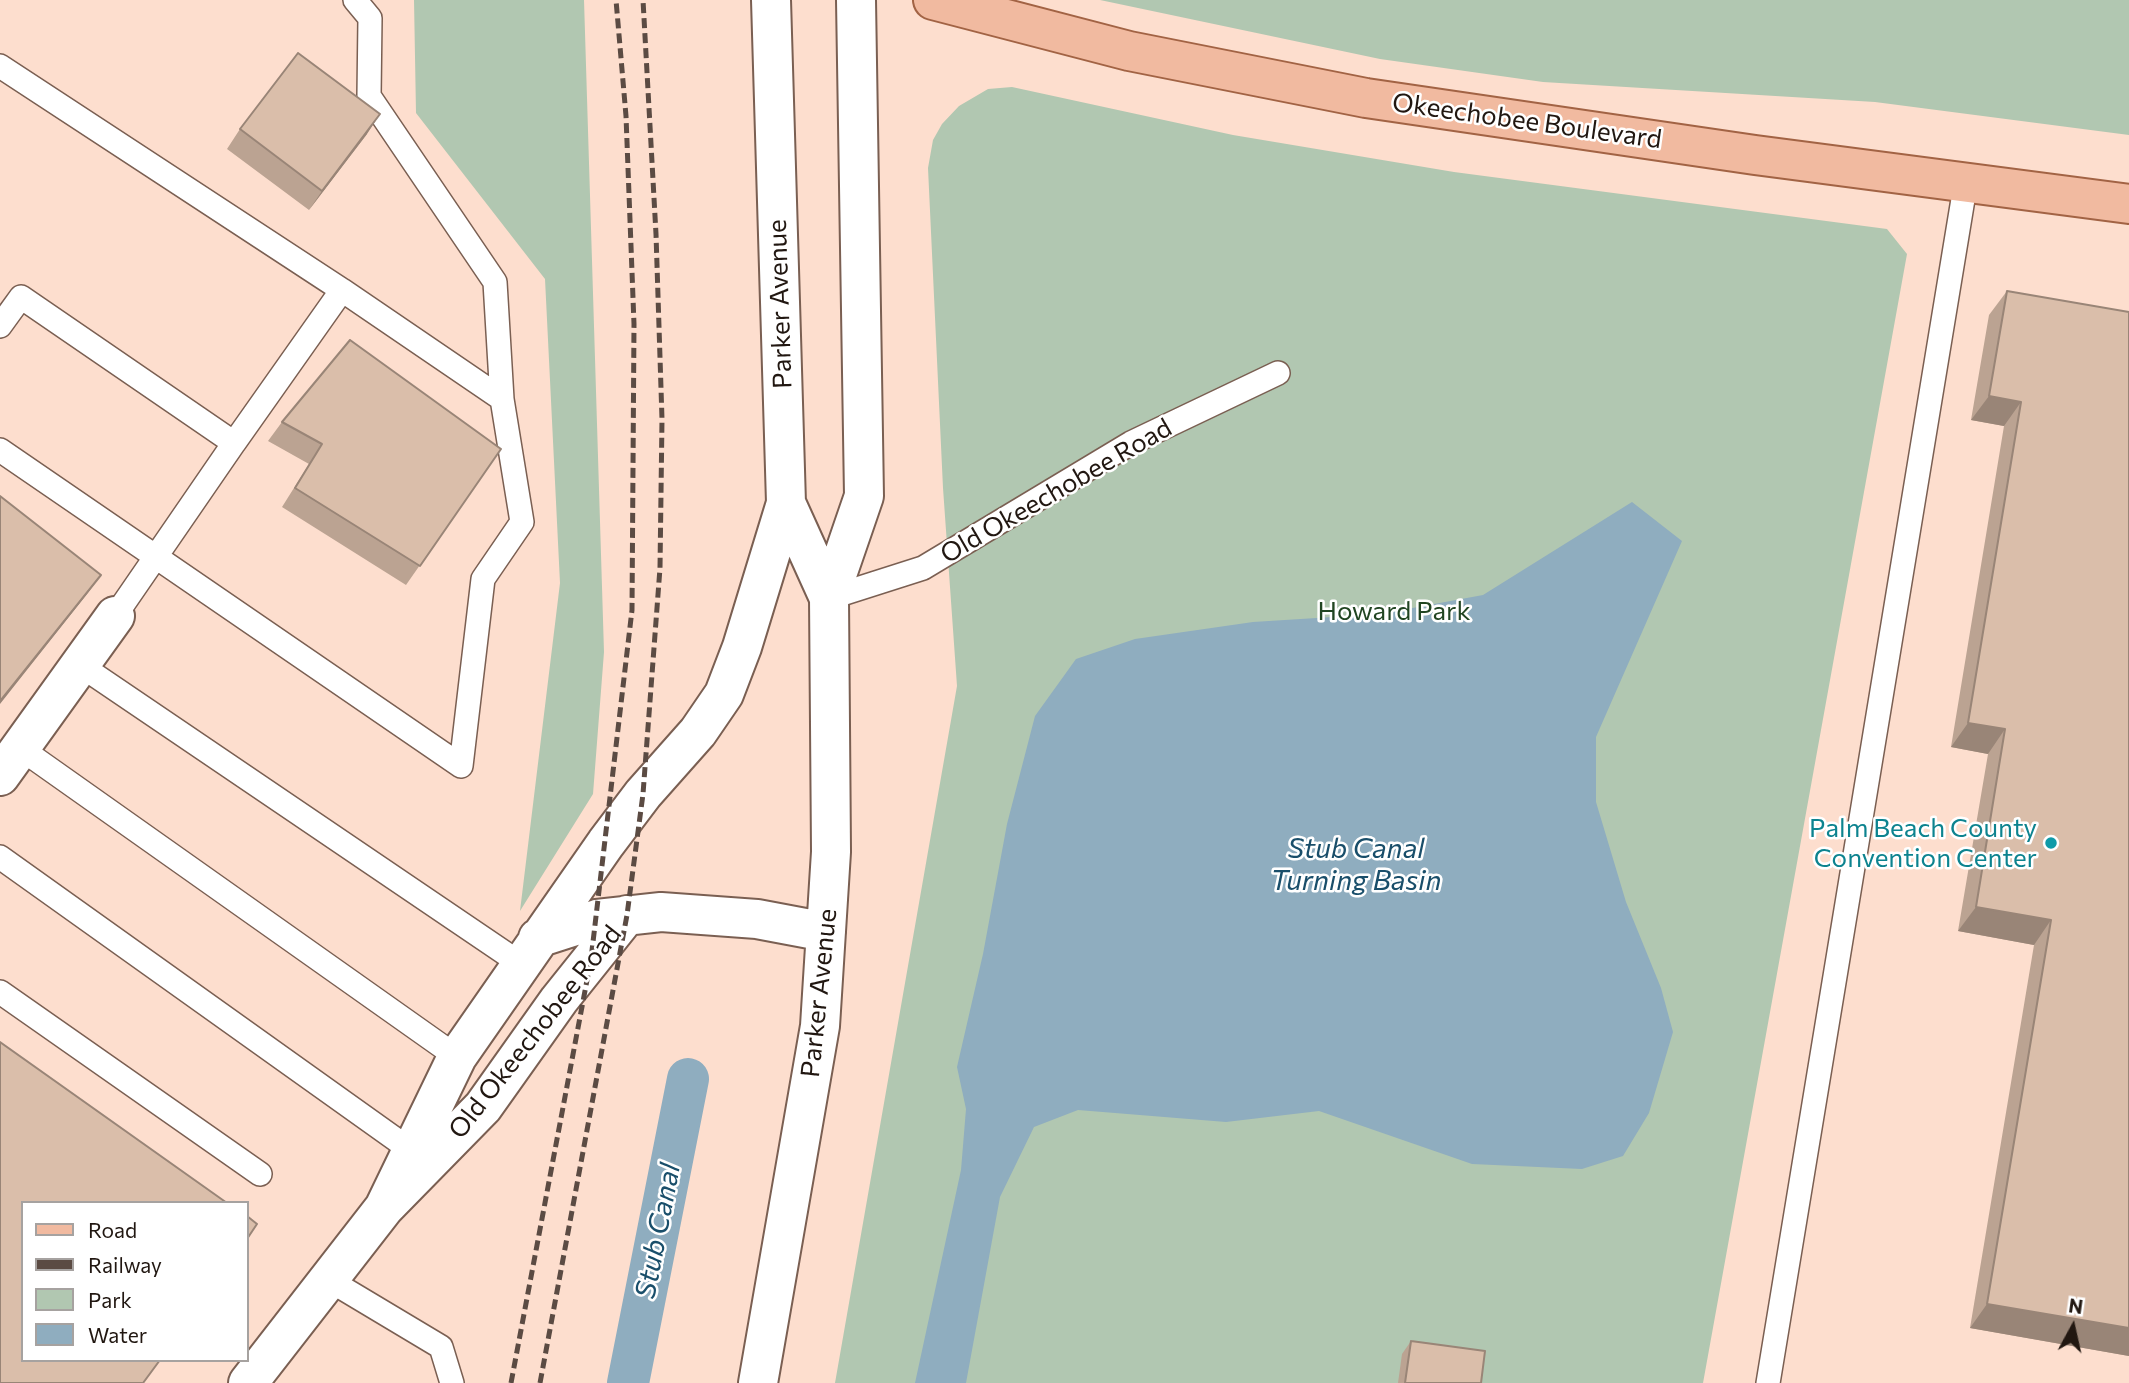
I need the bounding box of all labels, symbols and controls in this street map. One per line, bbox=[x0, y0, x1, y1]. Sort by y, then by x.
street label: Okeechobee Boulevard bbox=[1390, 87, 1664, 155]
street label: Parker Avenue bbox=[761, 219, 799, 389]
street label: Old Okeechobee Road bbox=[935, 412, 1177, 570]
park label: Howard Park bbox=[1317, 595, 1471, 627]
place label: Palm Beach County Convention Center bbox=[1809, 812, 2037, 874]
water label: Stub Canal Turning Basin bbox=[1271, 832, 1441, 898]
marker: Palm Beach County Convention Center bbox=[2043, 835, 2059, 851]
street label: Parker Avenue bbox=[795, 907, 843, 1079]
street label: Old Okeechobee Road bbox=[442, 919, 628, 1145]
water label: Stub Canal bbox=[628, 1161, 688, 1301]
legend bbox=[21, 1201, 248, 1362]
text: Road bbox=[88, 1217, 137, 1242]
text: Railway bbox=[88, 1252, 162, 1277]
text: Park bbox=[88, 1287, 132, 1312]
north arrow bbox=[2038, 1292, 2108, 1362]
text: N bbox=[2067, 1293, 2085, 1318]
text: Water bbox=[88, 1322, 147, 1347]

